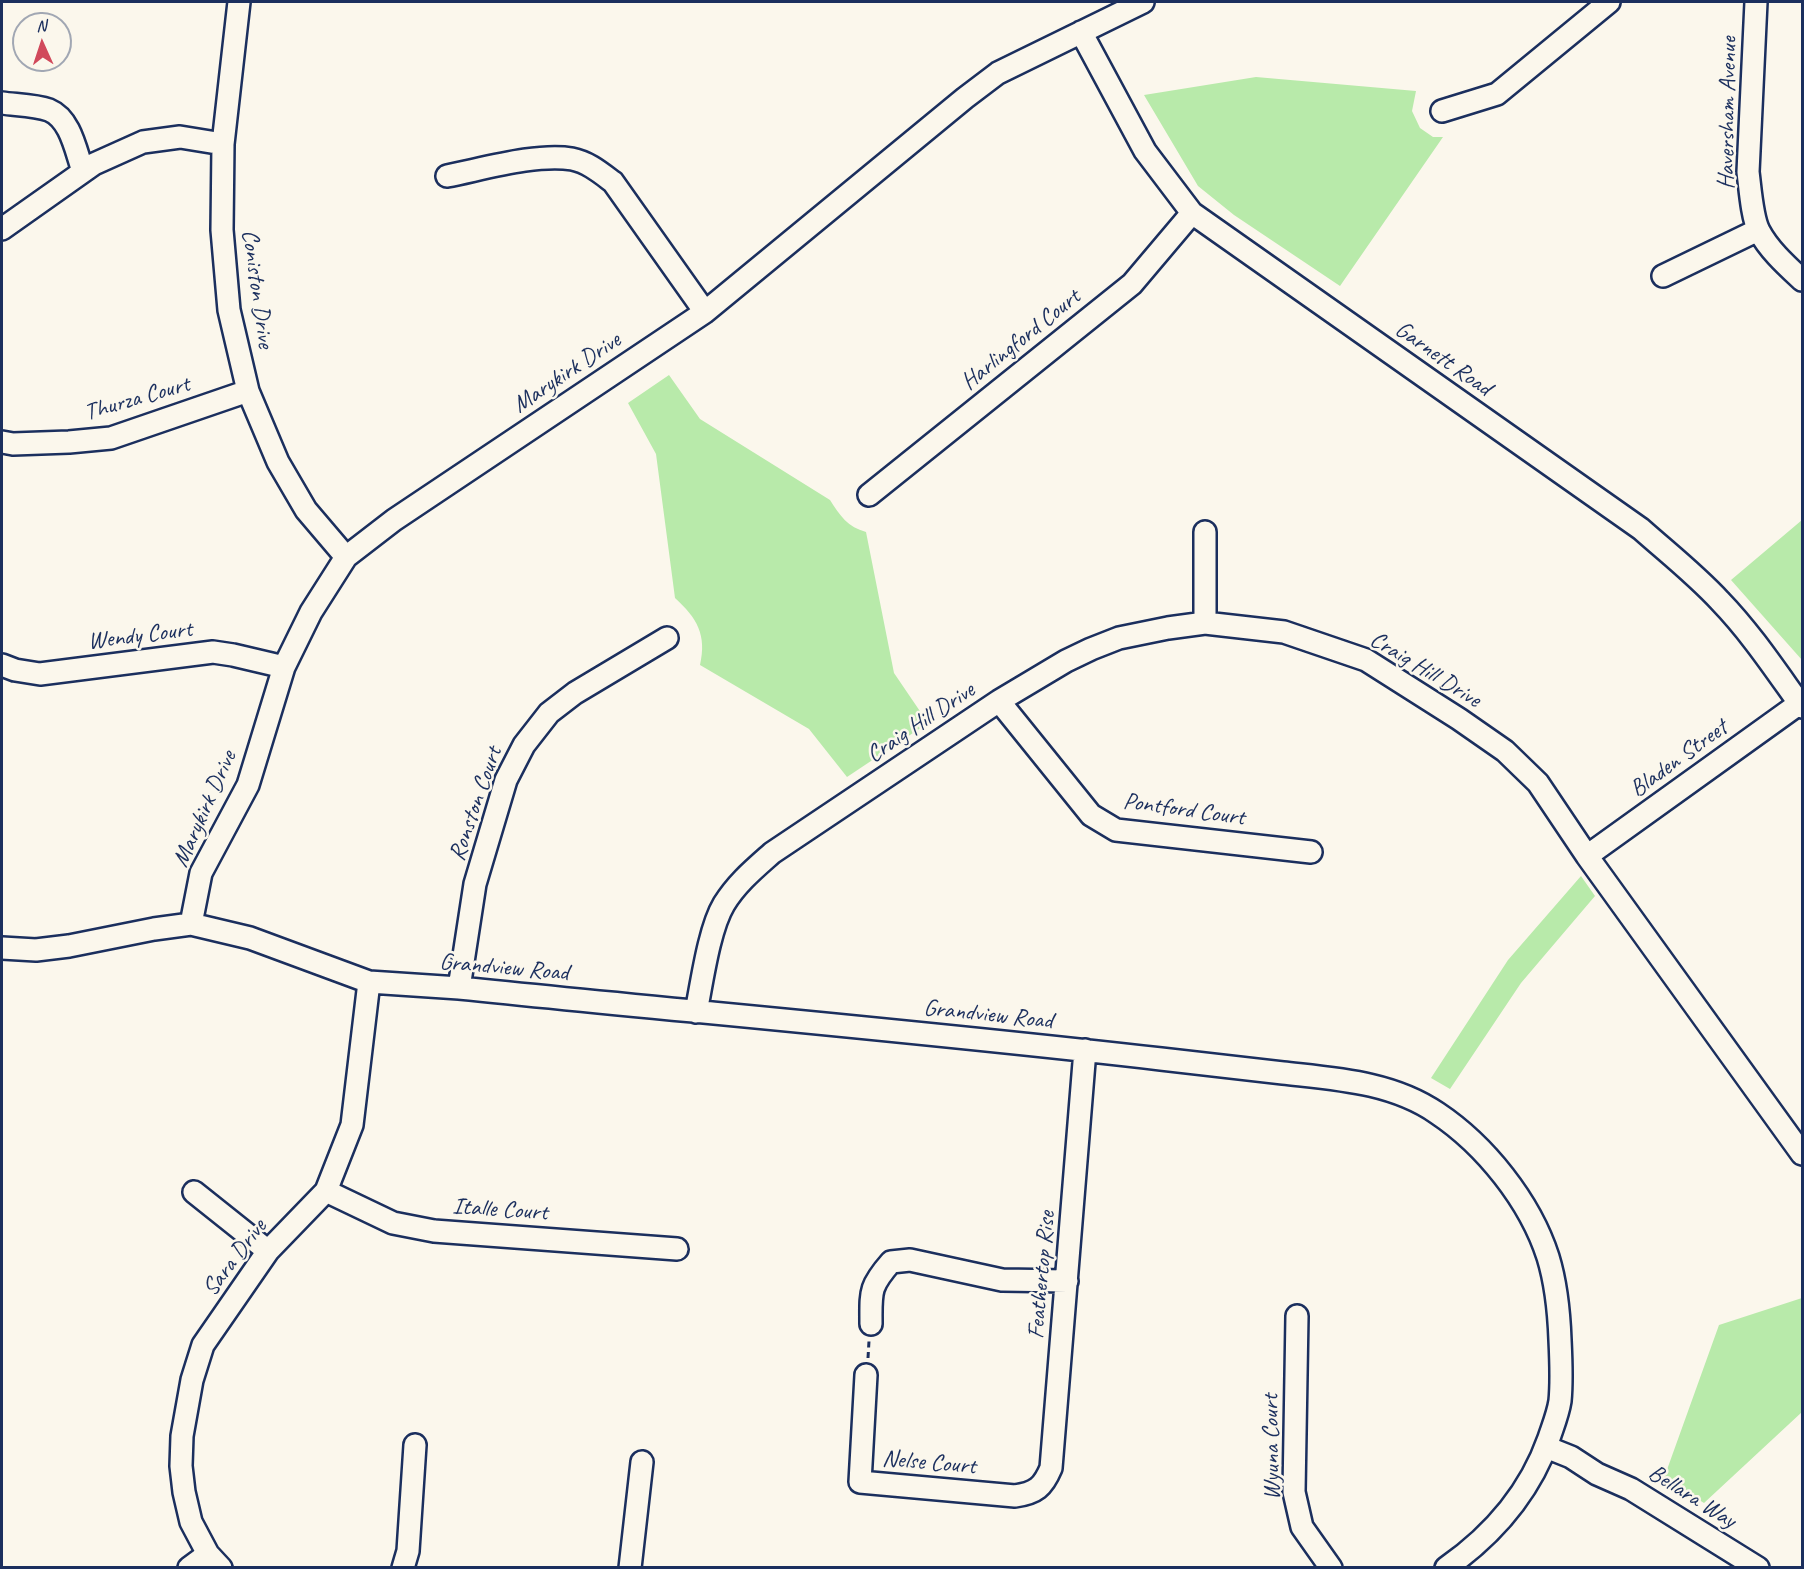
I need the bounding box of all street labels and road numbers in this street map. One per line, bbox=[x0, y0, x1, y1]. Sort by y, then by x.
street label: Haversham Avenue bbox=[1712, 36, 1744, 190]
street label: Coniston Drive bbox=[234, 228, 280, 350]
street label: Harlingford Court bbox=[956, 283, 1086, 397]
street label: Garnett Road bbox=[1389, 315, 1497, 403]
street label: Marykirk Drive bbox=[507, 326, 627, 420]
street label: Thurza Court bbox=[81, 370, 193, 428]
street label: Wendy Court bbox=[86, 615, 194, 657]
street label: Craig Hill Drive bbox=[1364, 626, 1486, 714]
street label: Craig Hill Drive bbox=[861, 676, 981, 770]
street label: Bladen Street bbox=[1625, 714, 1733, 804]
street label: Ronston Court bbox=[443, 743, 509, 865]
street label: Marykirk Drive bbox=[167, 746, 243, 872]
street label: Pontford Court bbox=[1121, 787, 1247, 833]
street label: Grandview Road bbox=[438, 948, 570, 988]
street label: Grandview Road bbox=[922, 994, 1054, 1036]
street label: Italle Court bbox=[451, 1192, 549, 1228]
street label: Feathertop Rise bbox=[1022, 1210, 1062, 1340]
street label: Sara Drive bbox=[197, 1214, 273, 1302]
street label: Wyuna Court bbox=[1257, 1394, 1287, 1500]
street label: Nelse Court bbox=[881, 1445, 977, 1481]
street label: Bellara Way bbox=[1643, 1459, 1741, 1535]

